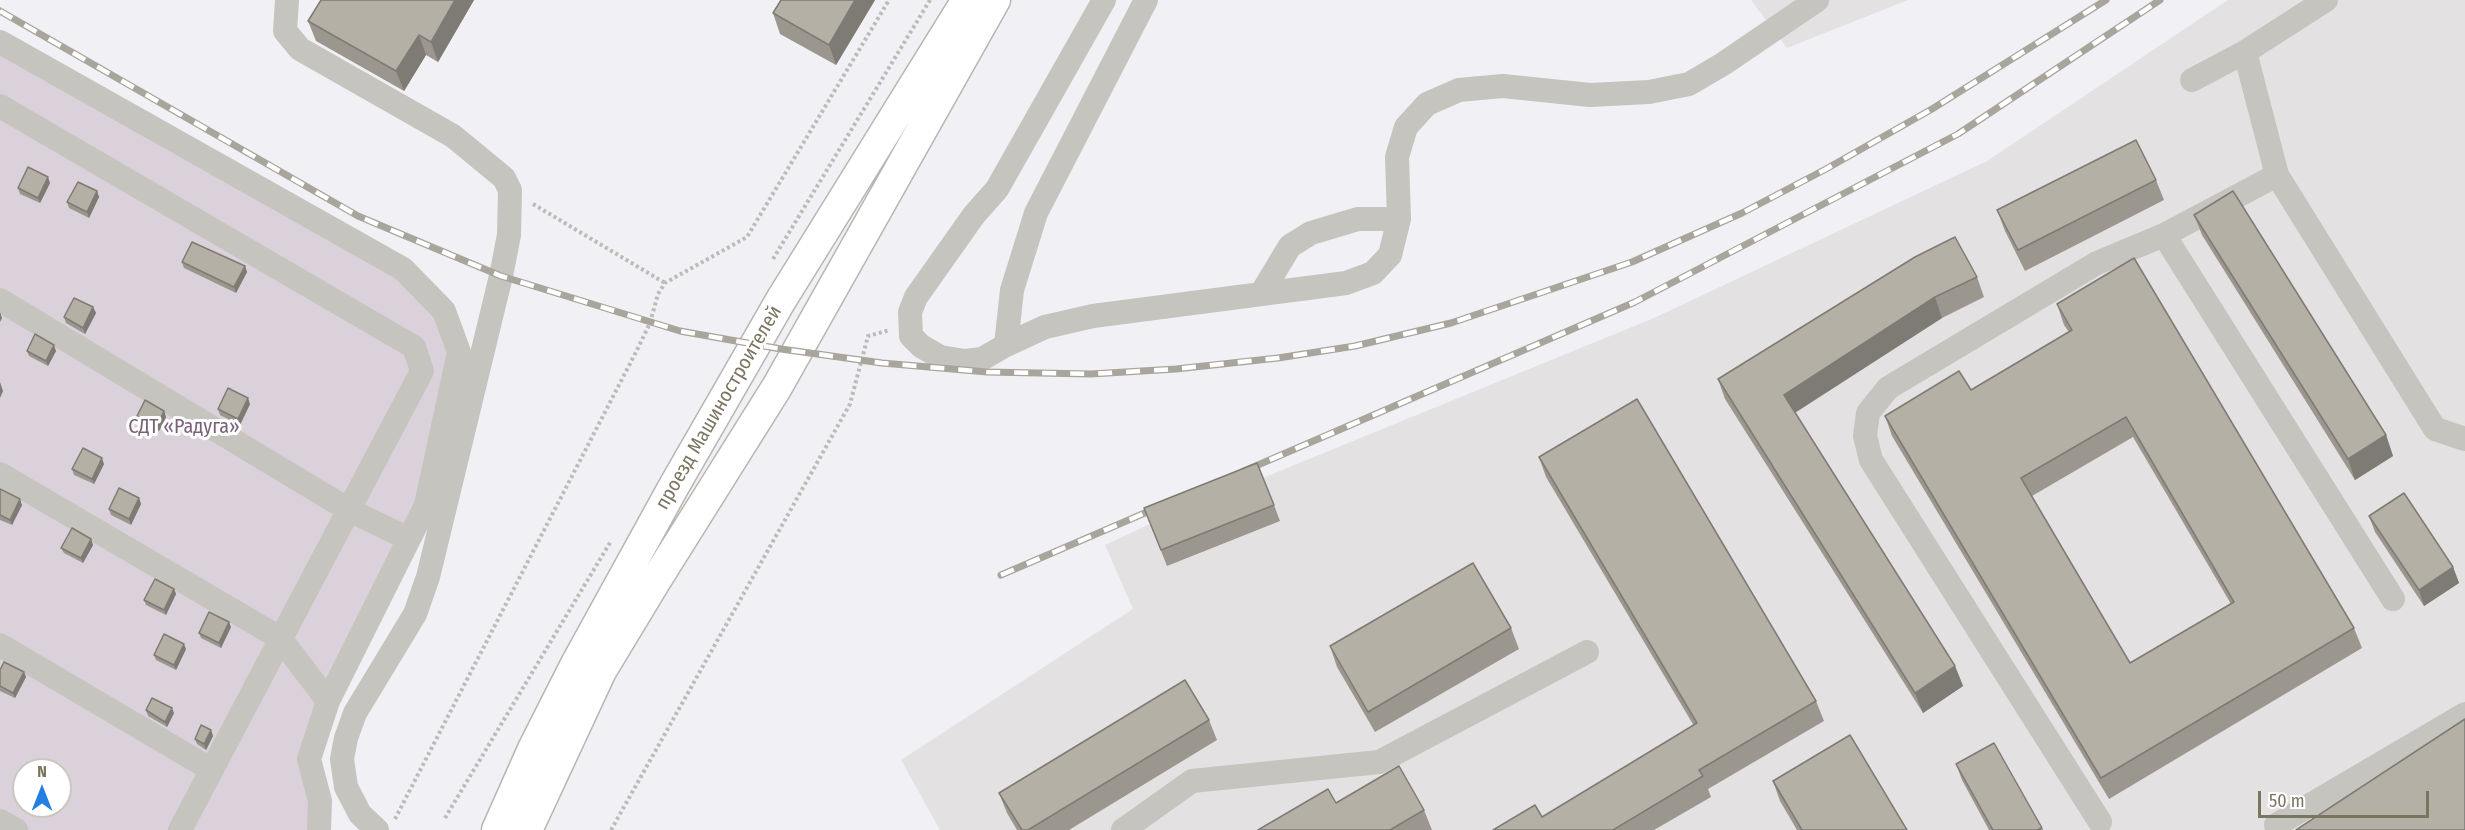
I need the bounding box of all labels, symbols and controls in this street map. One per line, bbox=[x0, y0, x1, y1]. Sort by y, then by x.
street label: проезд Машиностроителей bbox=[651, 302, 787, 514]
park label: СДТ «Радуга» bbox=[128, 415, 240, 439]
north arrow bbox=[12, 758, 72, 818]
text: N bbox=[37, 762, 47, 781]
scale bar bbox=[2261, 779, 2432, 817]
text: 50 m bbox=[2269, 790, 2305, 812]

